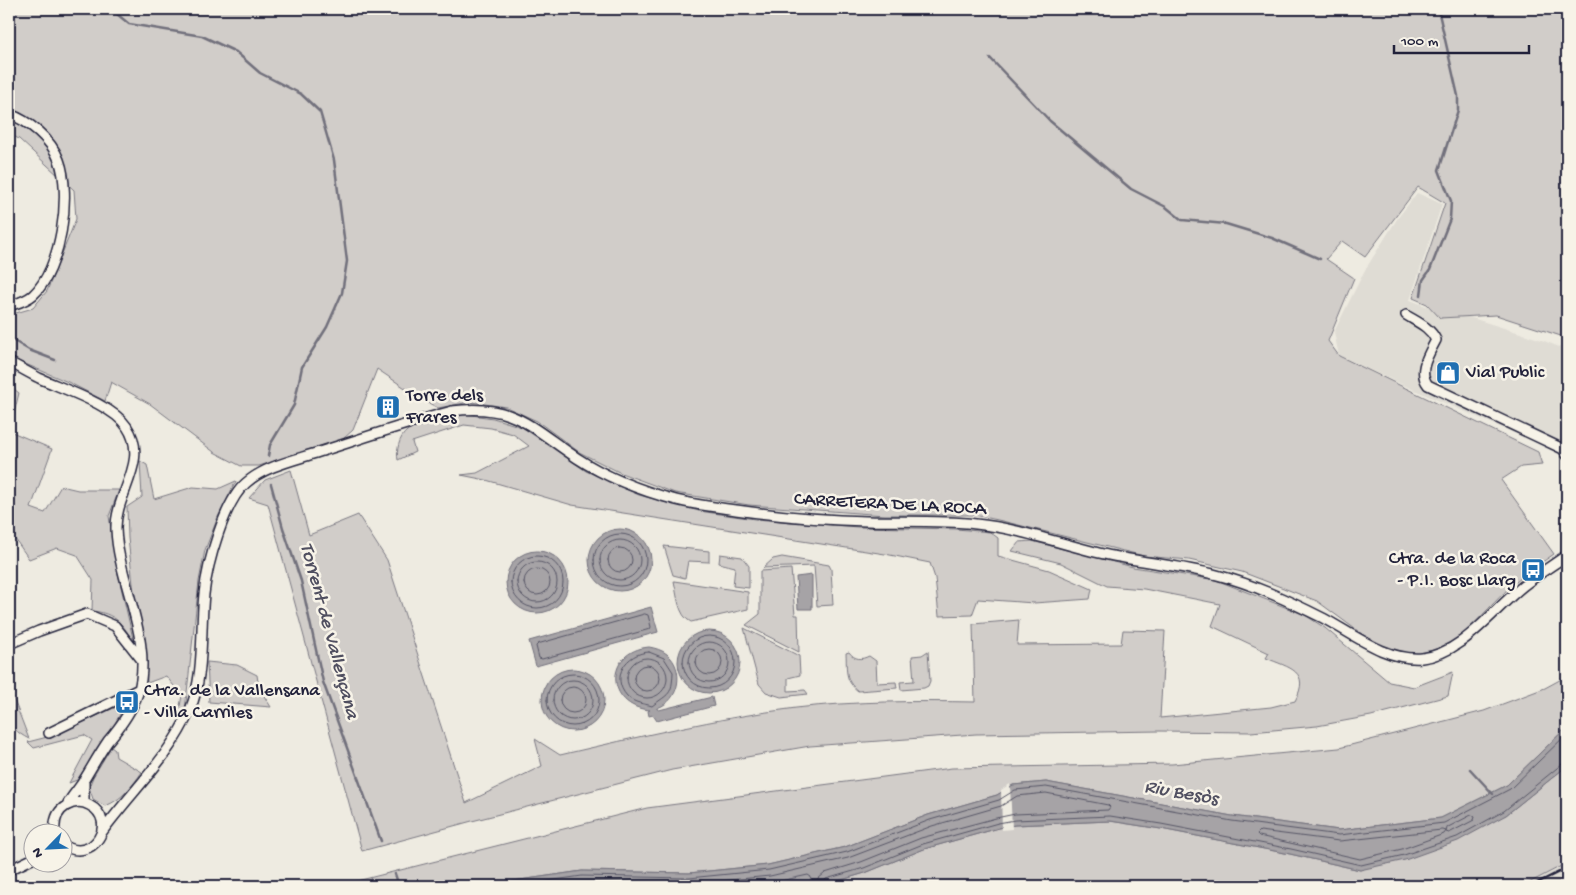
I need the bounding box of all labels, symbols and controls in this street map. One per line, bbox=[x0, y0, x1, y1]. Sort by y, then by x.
scale bar bbox=[1394, 22, 1528, 54]
text: 100 m bbox=[1400, 33, 1439, 51]
shop icon: Vial Public bbox=[1435, 360, 1461, 386]
place label: Vial Public bbox=[1465, 362, 1545, 385]
place label: Torre dels Frares bbox=[405, 385, 484, 430]
building icon: Torre dels Frares bbox=[375, 394, 401, 420]
street label: CARRETERA DE LA ROCA bbox=[793, 488, 988, 522]
water label: Torrent de Vallençana bbox=[293, 541, 363, 723]
place label: Ctra. de la Roca - P.I. Bosc Llarg bbox=[1389, 548, 1517, 593]
bus stop icon: Ctra. de la Roca - P.I. Bosc Llarg bbox=[1520, 557, 1546, 583]
place label: Ctra. de la Vallensana - Villa Carriles bbox=[144, 680, 321, 725]
bus stop icon: Ctra. de la Vallensana - Villa Carriles bbox=[114, 689, 140, 715]
water label: Riu Besòs bbox=[1142, 776, 1221, 812]
north arrow bbox=[22, 822, 72, 872]
text: N bbox=[29, 845, 48, 860]

